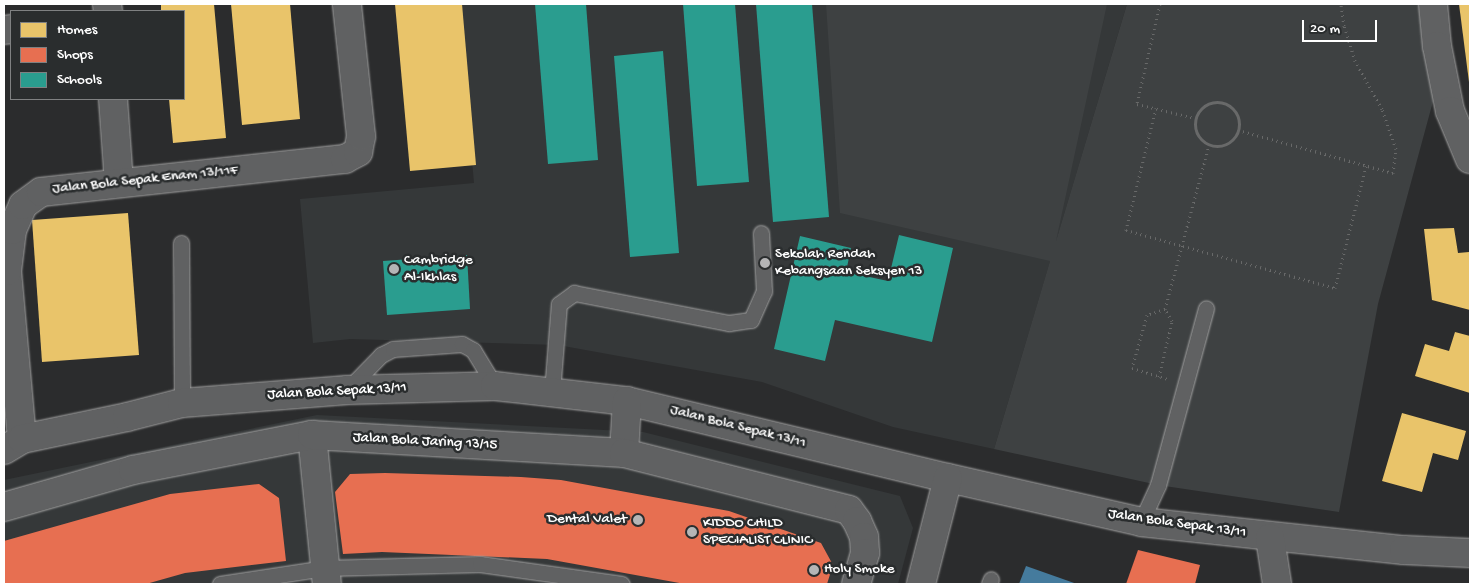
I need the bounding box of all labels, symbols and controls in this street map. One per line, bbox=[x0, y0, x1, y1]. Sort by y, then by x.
legend bbox=[10, 10, 185, 100]
scale bar bbox=[1304, 10, 1379, 42]
text: 20 m bbox=[1310, 20, 1340, 38]
text: Homes bbox=[57, 21, 97, 39]
text: Shops bbox=[57, 46, 93, 64]
text: Schools bbox=[57, 71, 102, 89]
street label: Jalan Bola Sepak Enam 13/11F bbox=[52, 161, 238, 199]
place label: Sekolah Rendah Kebangsaan Seksyen 13 bbox=[775, 245, 922, 280]
place label: Cambridge Al-Ikhlas bbox=[404, 251, 473, 286]
marker: Sekolah Rendah Kebangsaan Seksyen 13 bbox=[759, 257, 771, 269]
marker: Cambridge Al-Ikhlas bbox=[388, 263, 400, 275]
street label: Jalan Bola Sepak 13/11 bbox=[267, 379, 407, 405]
street label: Jalan Bola Sepak 13/11 bbox=[668, 401, 808, 453]
street label: Jalan Bola Jaring 13/15 bbox=[352, 429, 498, 455]
street label: Jalan Bola Sepak 13/11 bbox=[1107, 505, 1247, 543]
place label: Dental Valet bbox=[547, 511, 627, 529]
marker: Dental Valet bbox=[631, 513, 645, 527]
place label: KIDDO CHILD SPECIALIST CLINIC bbox=[703, 514, 812, 549]
marker: KIDDO CHILD SPECIALIST CLINIC bbox=[685, 525, 699, 539]
place label: Holy Smoke bbox=[824, 561, 894, 579]
marker: Holy Smoke bbox=[808, 564, 820, 576]

